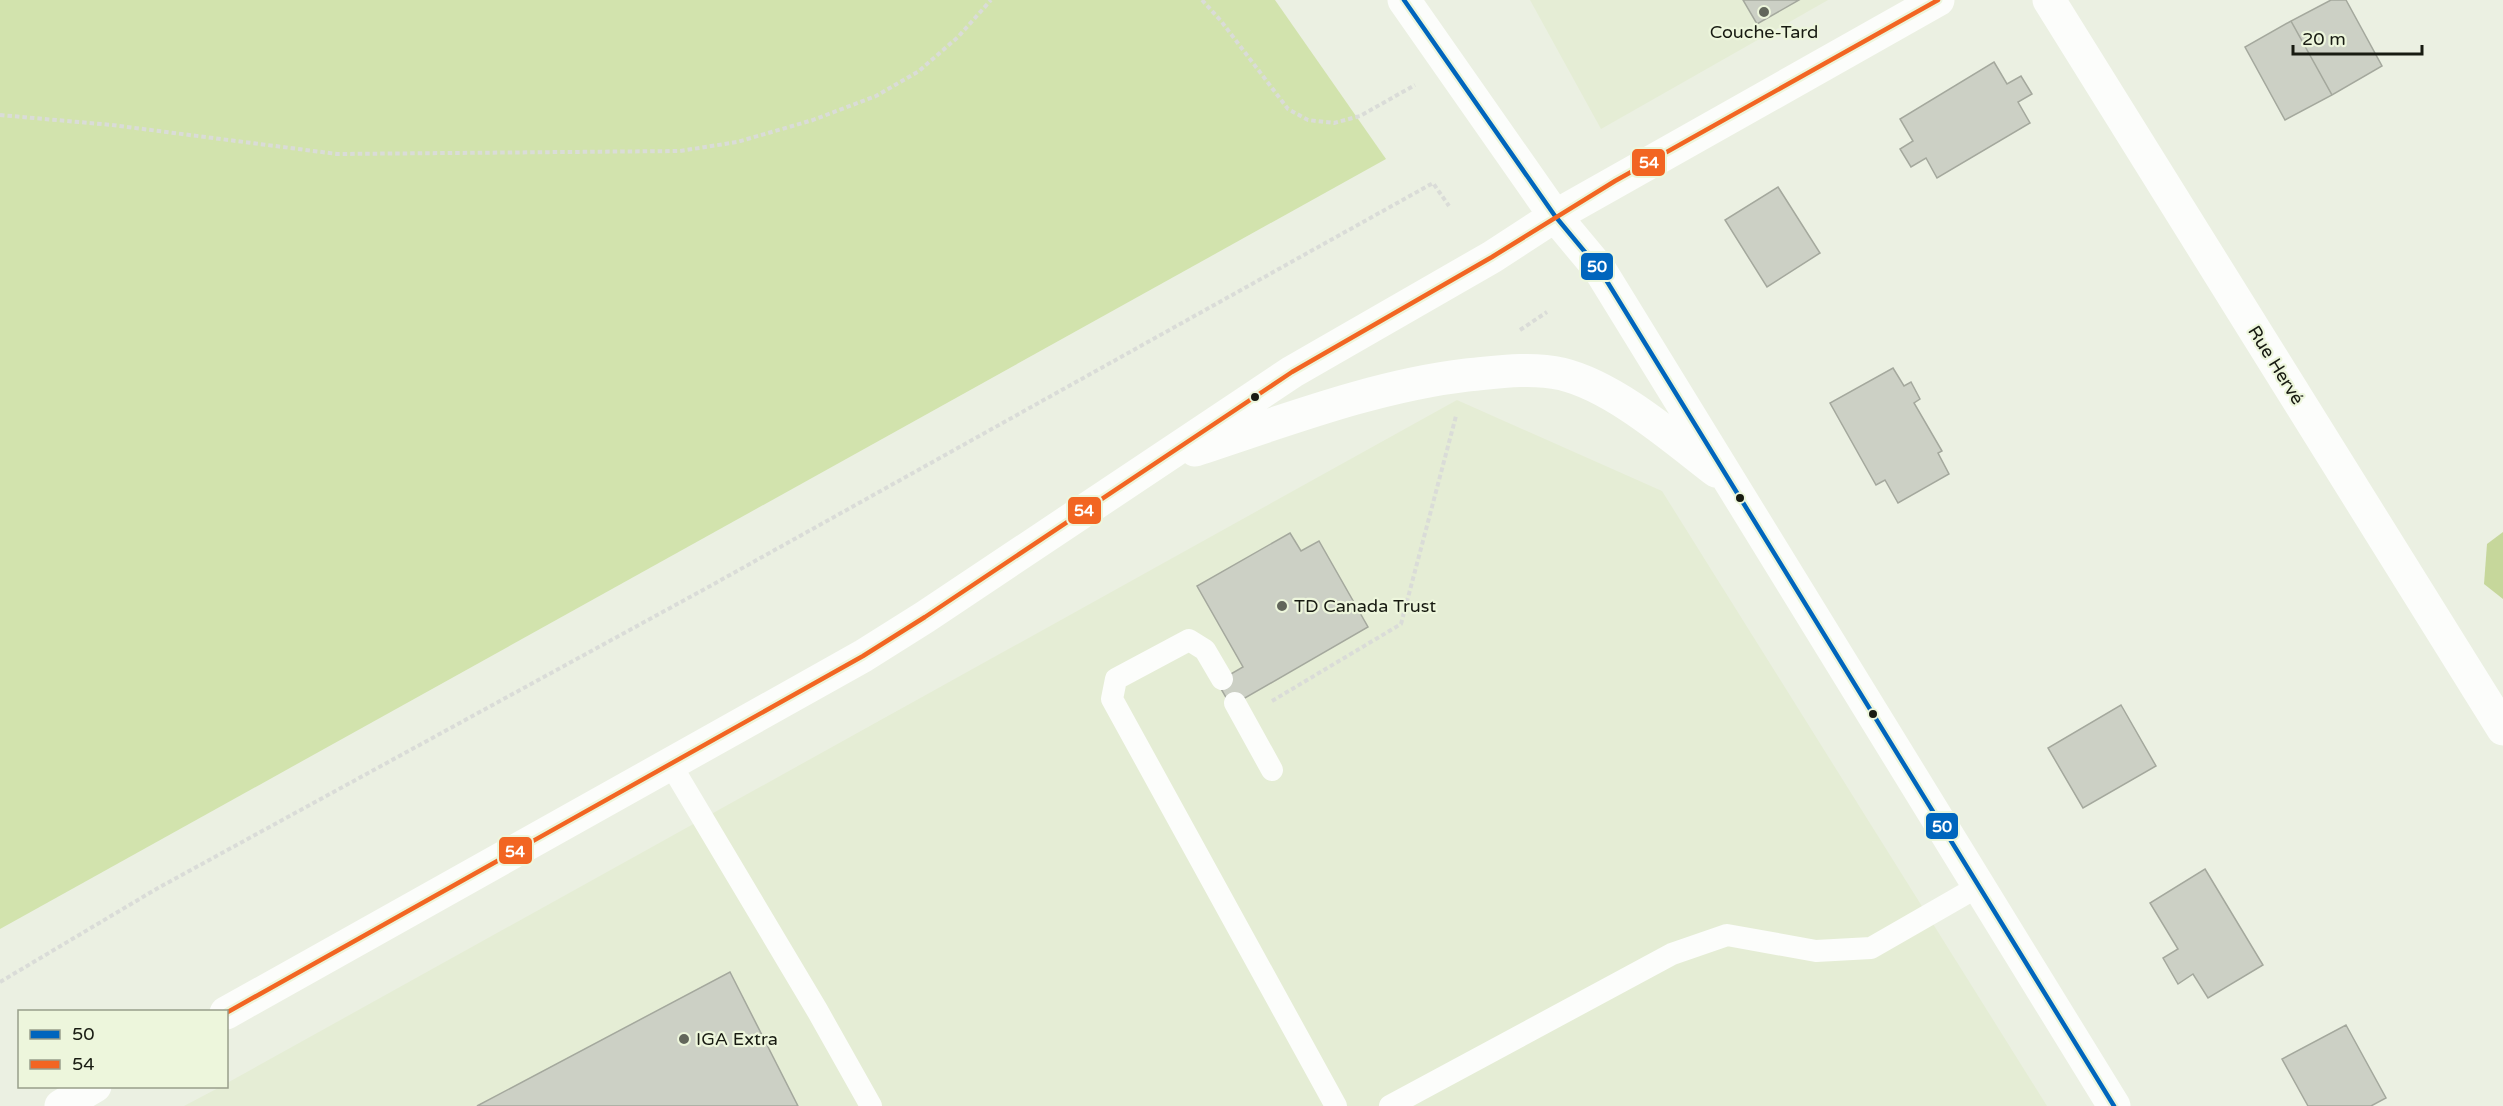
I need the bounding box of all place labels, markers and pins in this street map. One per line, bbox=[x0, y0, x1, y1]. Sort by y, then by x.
marker: Couche-Tard bbox=[1757, 5, 1771, 19]
place label: Couche-Tard bbox=[1710, 21, 1818, 43]
unlabelled marker bbox=[1249, 391, 1261, 403]
unlabelled marker bbox=[1734, 492, 1746, 504]
place label: TD Canada Trust bbox=[1294, 595, 1436, 617]
marker: TD Canada Trust bbox=[1275, 599, 1289, 613]
unlabelled marker bbox=[1867, 708, 1879, 720]
place label: IGA Extra bbox=[696, 1028, 778, 1050]
marker: IGA Extra bbox=[677, 1032, 691, 1046]

